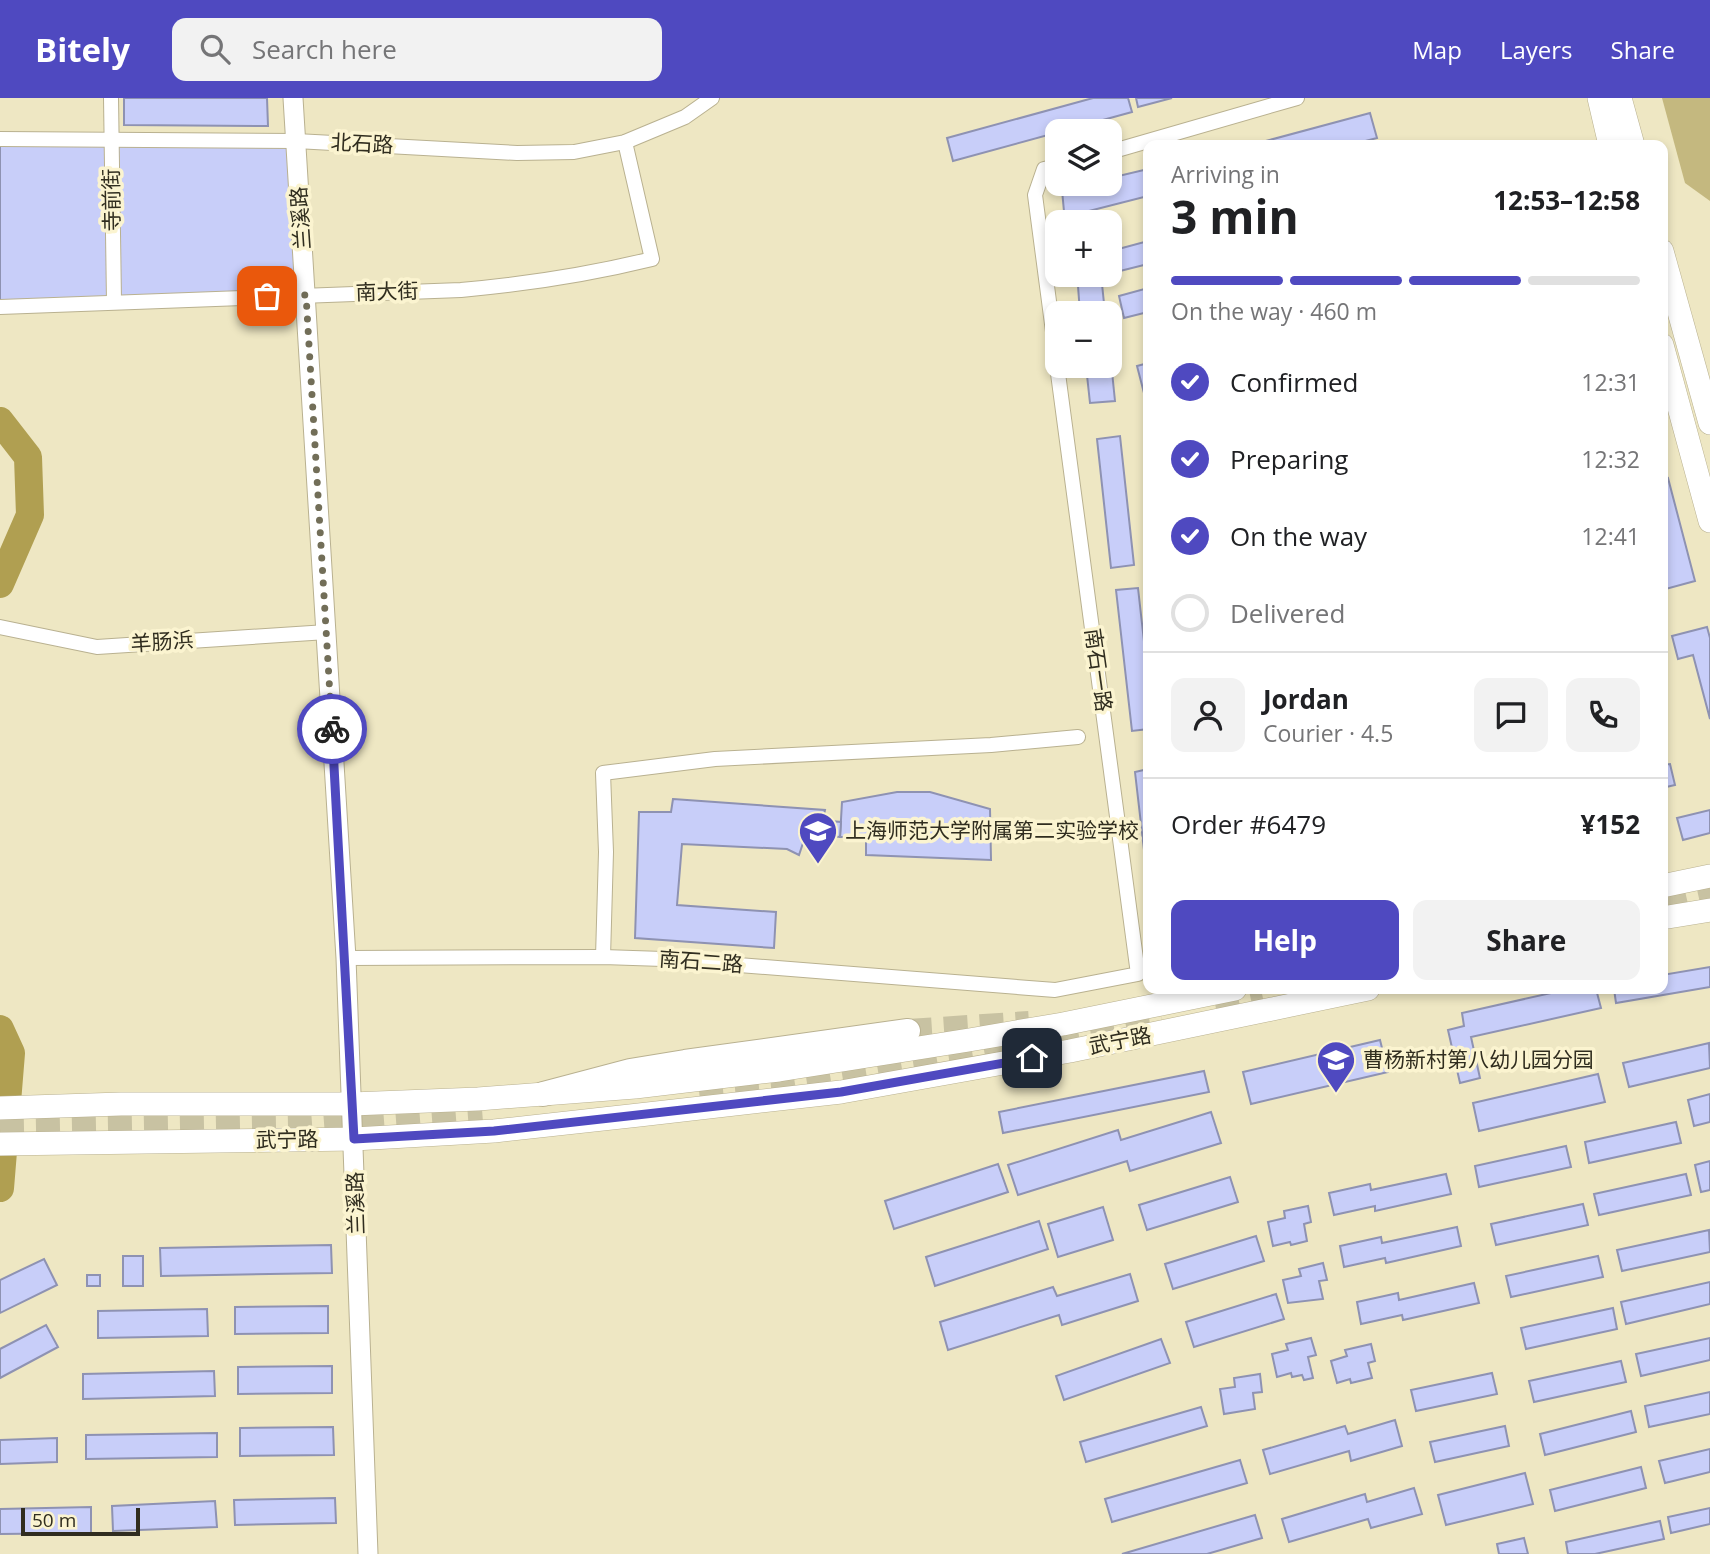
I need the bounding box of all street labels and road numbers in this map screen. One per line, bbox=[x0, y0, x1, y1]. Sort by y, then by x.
street label: 北石路 bbox=[330, 127, 394, 159]
street label: 寺前街 bbox=[96, 168, 126, 232]
street label: 兰溪路 bbox=[284, 186, 316, 250]
street label: 南大街 bbox=[355, 276, 419, 306]
street label: 羊肠浜 bbox=[130, 625, 194, 657]
street label: 南石一路 bbox=[1079, 626, 1119, 713]
street label: 南石二路 bbox=[658, 944, 744, 978]
street label: 武宁路 bbox=[1086, 1020, 1153, 1060]
street label: 武宁路 bbox=[255, 1124, 319, 1154]
street label: 兰溪路 bbox=[340, 1171, 370, 1235]

